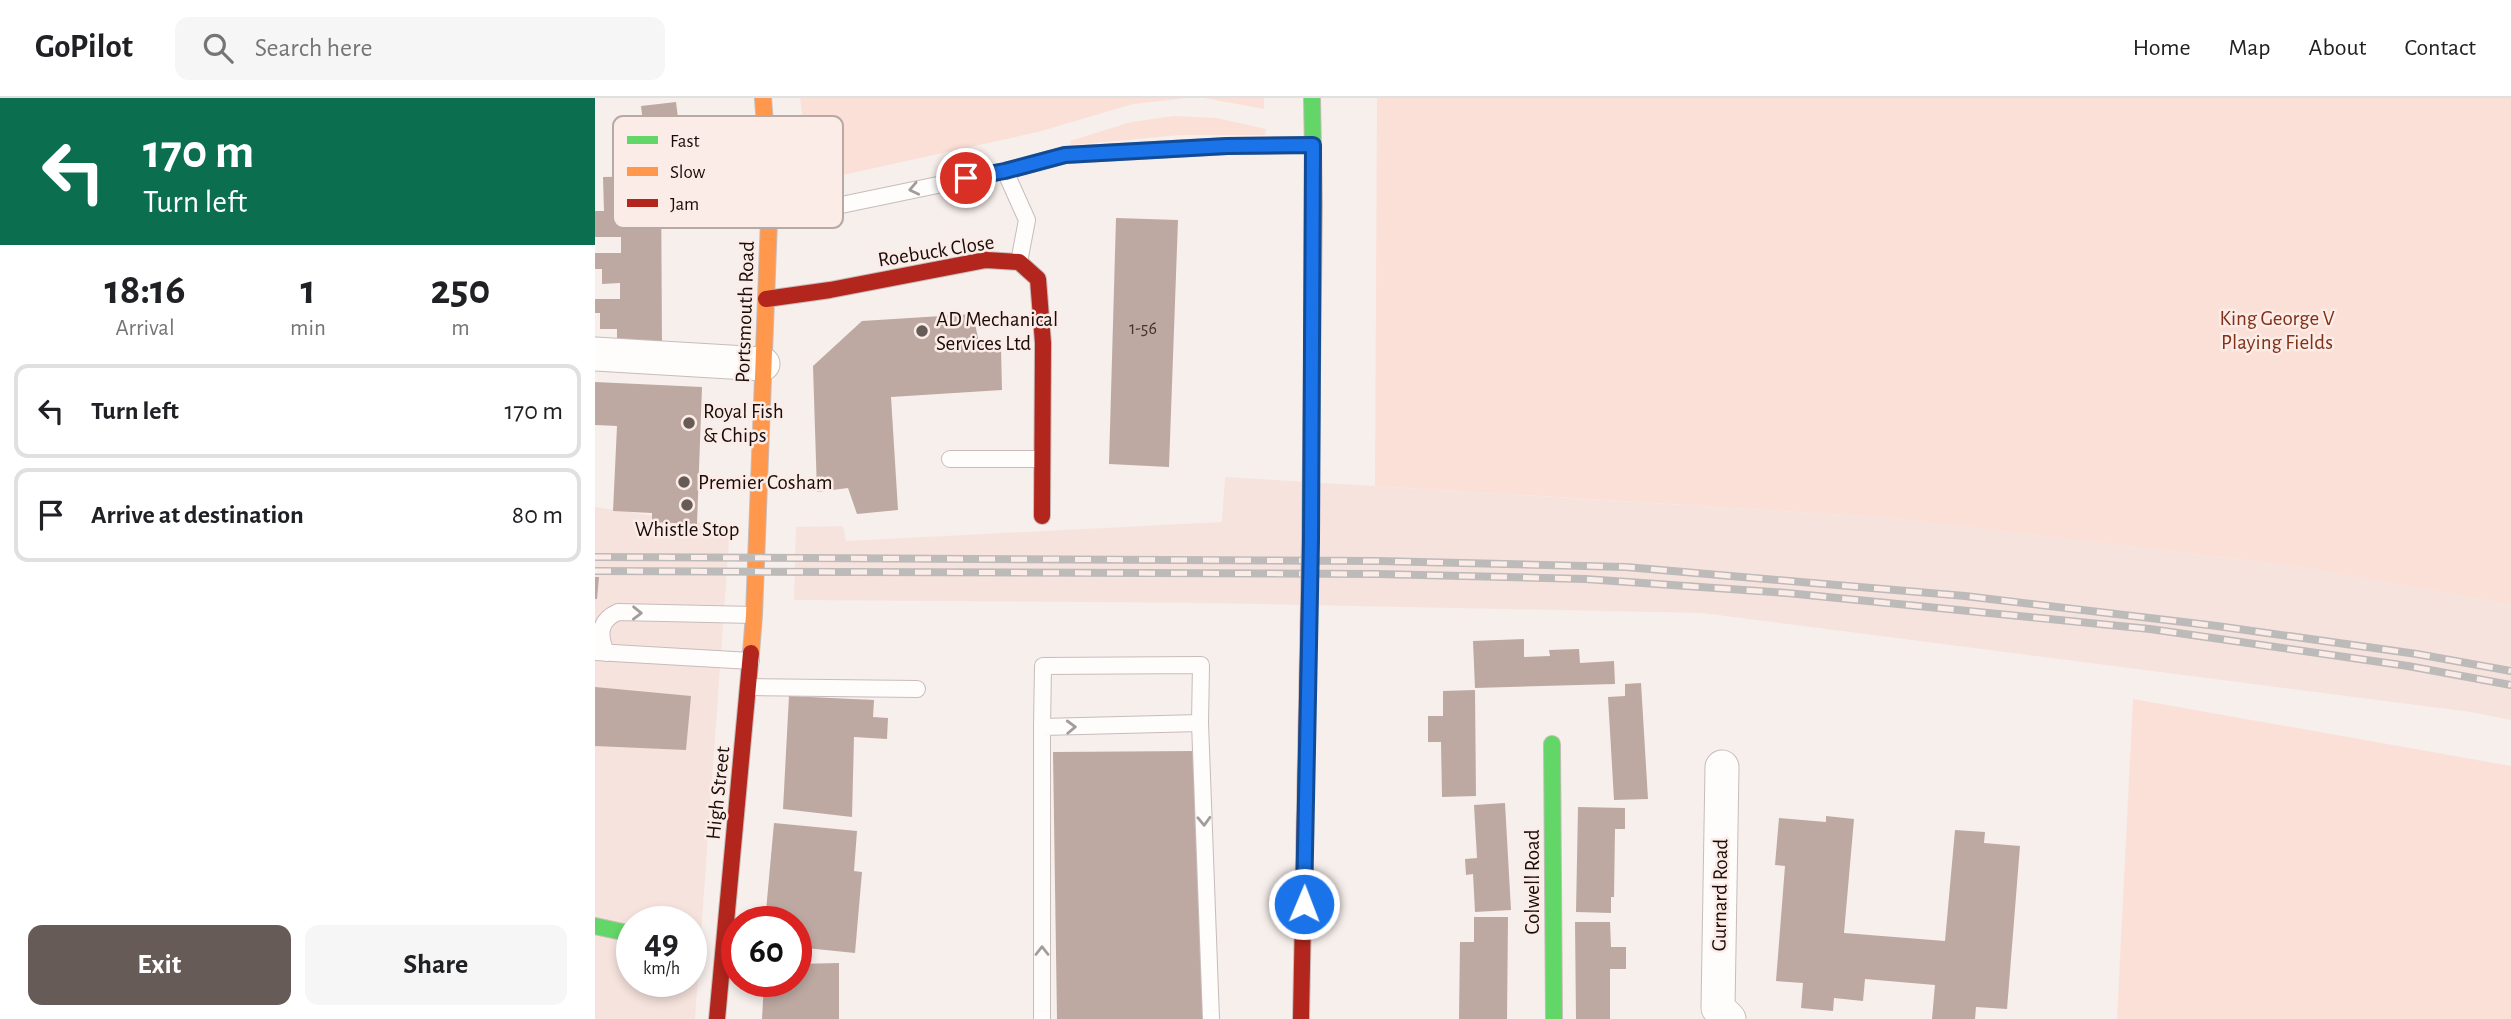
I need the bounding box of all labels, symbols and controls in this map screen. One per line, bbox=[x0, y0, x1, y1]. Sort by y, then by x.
search box bbox=[175, 17, 665, 80]
icon: search bbox=[199, 29, 237, 67]
text: GoPilot bbox=[35, 31, 133, 64]
text: Search here bbox=[255, 35, 372, 61]
text: Home bbox=[2133, 36, 2191, 60]
text: Map bbox=[2229, 36, 2271, 60]
text: About bbox=[2309, 36, 2366, 60]
text: Contact bbox=[2404, 36, 2476, 60]
legend bbox=[613, 116, 843, 228]
icon: left bbox=[28, 126, 119, 217]
text: 170 m bbox=[143, 128, 254, 177]
text: Fast bbox=[670, 132, 700, 151]
pin bbox=[936, 148, 996, 208]
icon: arrive bbox=[947, 159, 985, 197]
text: Slow bbox=[670, 163, 706, 182]
one-way arrow bbox=[908, 181, 920, 196]
text: Turn left bbox=[143, 186, 247, 218]
text: Jam bbox=[670, 195, 699, 214]
street label: Roebuck Close bbox=[876, 231, 996, 271]
street label: Portsmouth Road bbox=[732, 241, 758, 383]
text: 18:16 bbox=[105, 269, 185, 311]
text: 1 bbox=[300, 269, 316, 311]
text: 250 bbox=[431, 269, 490, 311]
park label: King George V Playing Fields bbox=[2219, 308, 2335, 353]
place label: AD Mechanical Services Ltd bbox=[936, 309, 1058, 354]
text: Arrival bbox=[115, 317, 175, 340]
text: min bbox=[290, 317, 326, 340]
text: m bbox=[451, 317, 470, 340]
house number: 1-56 bbox=[1129, 320, 1157, 338]
marker: AD Mechanical Services Ltd bbox=[914, 323, 930, 339]
icon: left bbox=[32, 392, 70, 430]
text: Turn left bbox=[91, 398, 179, 424]
text: 170 m bbox=[504, 398, 563, 424]
place label: Royal Fish & Chips bbox=[703, 401, 784, 446]
marker: Royal Fish & Chips bbox=[681, 415, 697, 431]
place label: Premier Cosham bbox=[698, 472, 833, 493]
marker: Premier Cosham bbox=[676, 474, 692, 490]
icon: arrive bbox=[32, 496, 70, 534]
marker: Whistle Stop bbox=[679, 497, 695, 513]
text: Arrive at destination bbox=[91, 502, 304, 528]
text: 80 m bbox=[512, 502, 563, 528]
place label: Whistle Stop bbox=[635, 519, 739, 540]
one-way arrow bbox=[632, 605, 643, 621]
one-way arrow bbox=[1066, 719, 1077, 734]
street label: High Street bbox=[703, 745, 733, 841]
one-way arrow bbox=[1196, 816, 1211, 827]
street label: Colwell Road bbox=[1522, 829, 1543, 935]
street label: Gurnard Road bbox=[1709, 838, 1731, 952]
position arrow bbox=[1267, 867, 1341, 941]
speed limit sign: 60 bbox=[721, 906, 812, 997]
button: Exit bbox=[28, 925, 291, 1005]
button: Share bbox=[305, 925, 567, 1005]
text: 49 bbox=[644, 925, 679, 960]
one-way arrow bbox=[1034, 945, 1050, 956]
text: km/h bbox=[643, 960, 680, 978]

